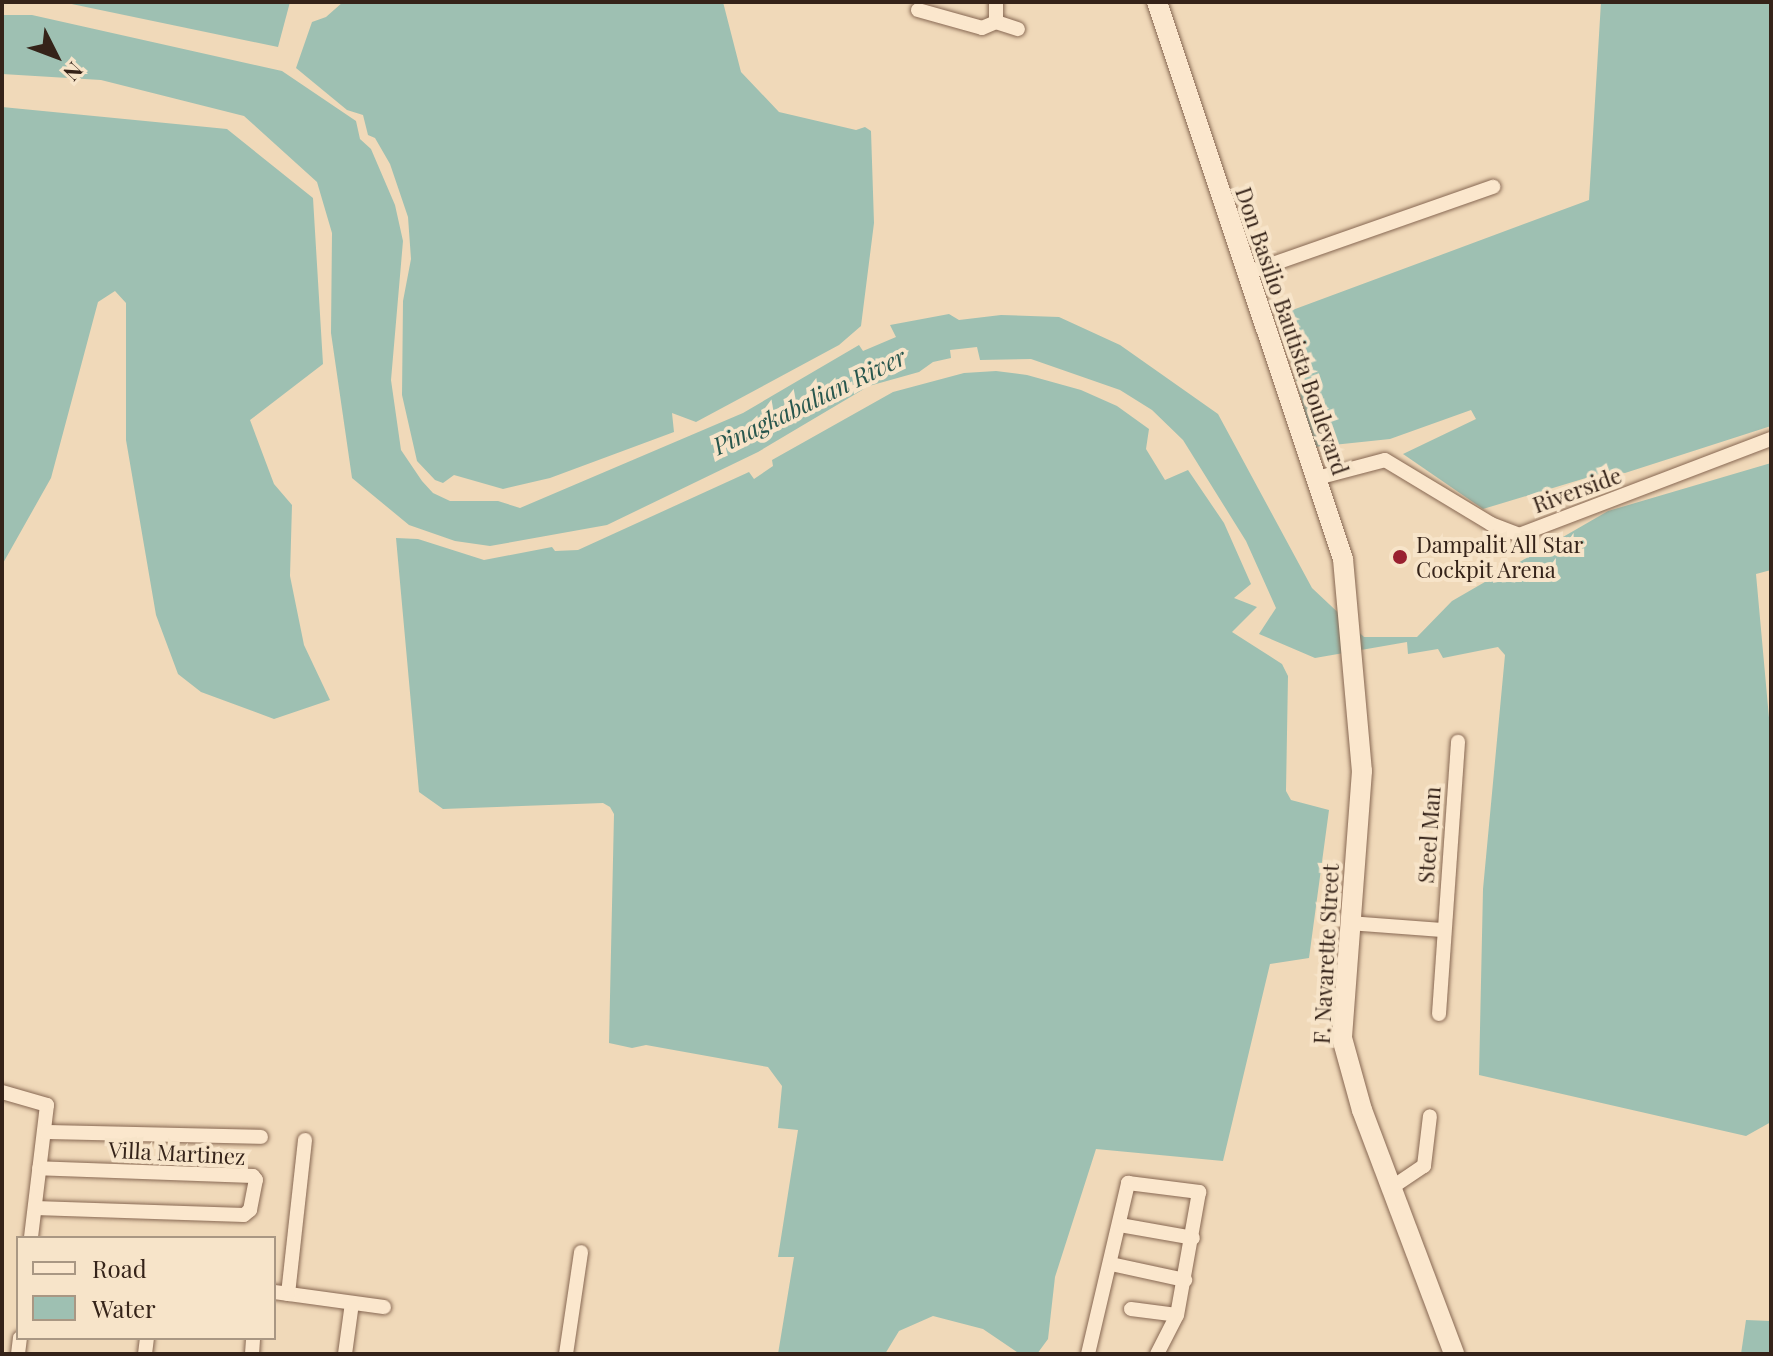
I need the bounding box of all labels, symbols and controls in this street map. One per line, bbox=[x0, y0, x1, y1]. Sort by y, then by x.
north arrow bbox=[16, 16, 96, 96]
text: N bbox=[57, 56, 90, 88]
street label: Don Basilio Bautista Boulevard bbox=[1230, 184, 1354, 478]
water label: Pinagkabalian River bbox=[708, 342, 910, 460]
street label: Riverside bbox=[1529, 462, 1625, 518]
place label: Dampalit All Star Cockpit Arena bbox=[1416, 531, 1584, 582]
marker: Dampalit All Star Cockpit Arena bbox=[1391, 548, 1409, 566]
street label: Steel Man bbox=[1412, 786, 1446, 884]
street label: F. Navarette Street bbox=[1308, 863, 1344, 1045]
street label: Villa Martinez bbox=[108, 1136, 246, 1170]
legend bbox=[16, 1236, 276, 1340]
text: Road bbox=[92, 1252, 147, 1284]
text: Water bbox=[92, 1292, 156, 1324]

